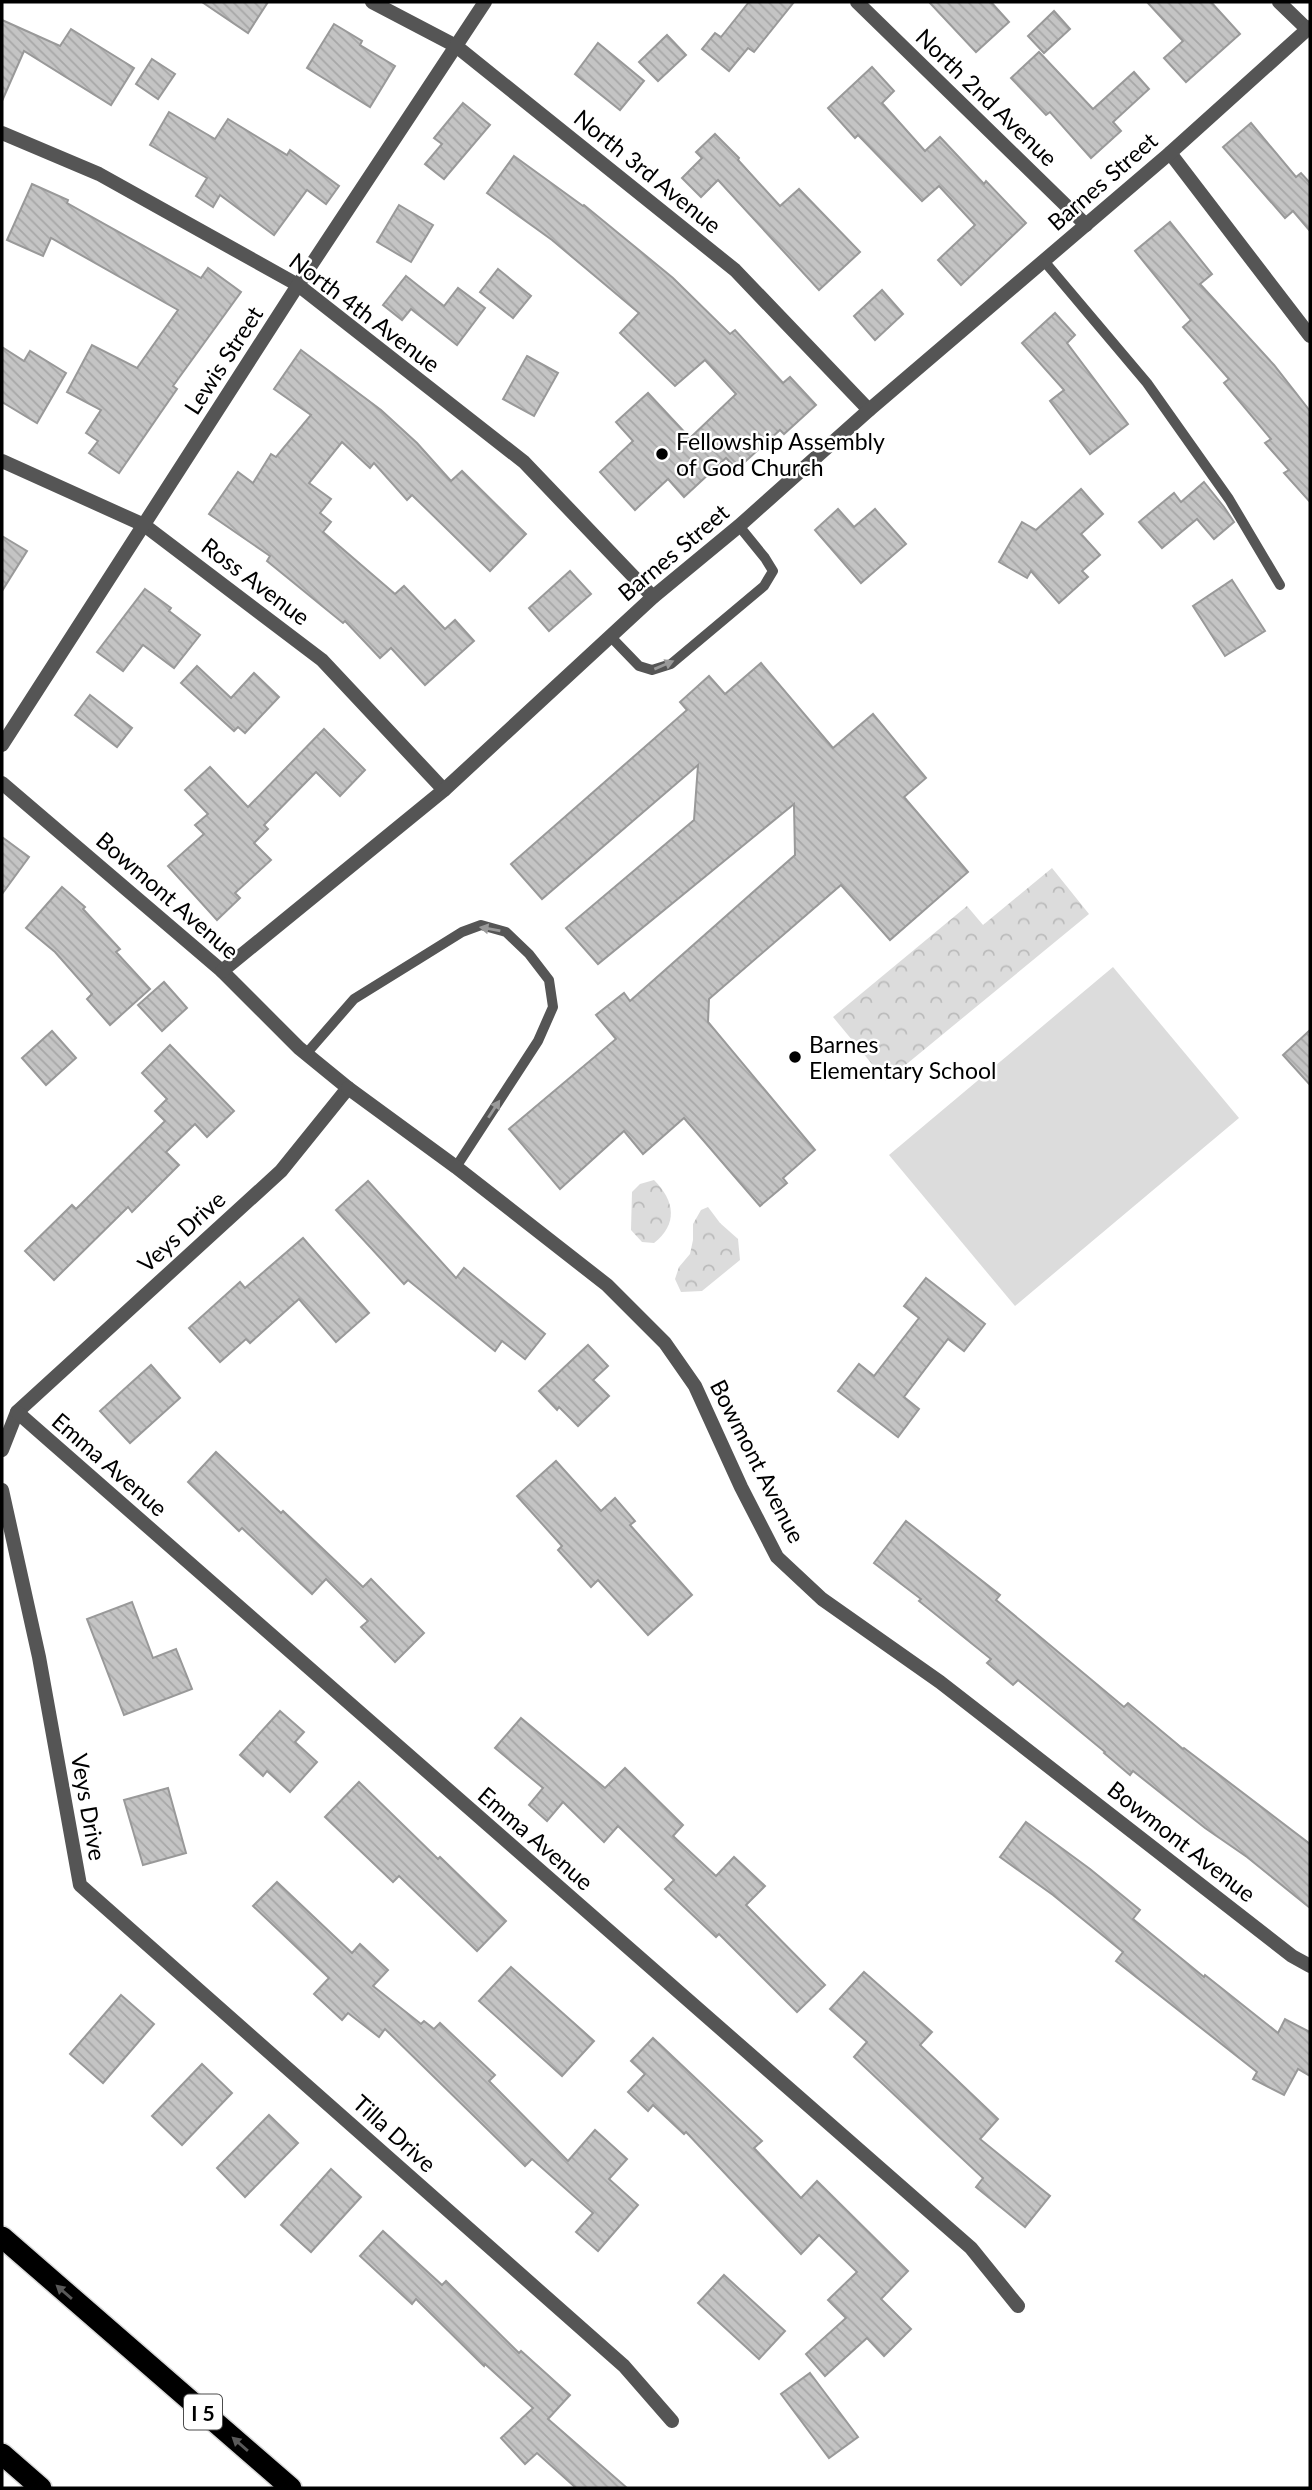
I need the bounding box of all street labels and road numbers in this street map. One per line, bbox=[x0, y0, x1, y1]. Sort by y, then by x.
street label: North 2nd Avenue bbox=[910, 22, 1064, 172]
street label: North 3rd Avenue bbox=[569, 103, 727, 239]
street label: Barnes Street bbox=[1042, 125, 1163, 236]
street label: North 4th Avenue bbox=[284, 246, 446, 378]
street label: Lewis Street bbox=[178, 300, 269, 419]
street label: Barnes Street bbox=[612, 497, 735, 606]
street label: Ross Avenue bbox=[197, 531, 315, 631]
street label: Bowmont Avenue bbox=[91, 825, 245, 965]
street label: Veys Drive bbox=[131, 1184, 231, 1278]
street label: Bowmont Avenue bbox=[705, 1375, 811, 1547]
street label: Emma Avenue bbox=[47, 1406, 173, 1522]
street label: Veys Drive bbox=[66, 1751, 112, 1863]
street label: Bowmont Avenue bbox=[1103, 1775, 1261, 1907]
street label: Emma Avenue bbox=[473, 1780, 599, 1896]
street label: Tilla Drive bbox=[348, 2088, 442, 2178]
road number: I 5 bbox=[184, 2394, 222, 2430]

